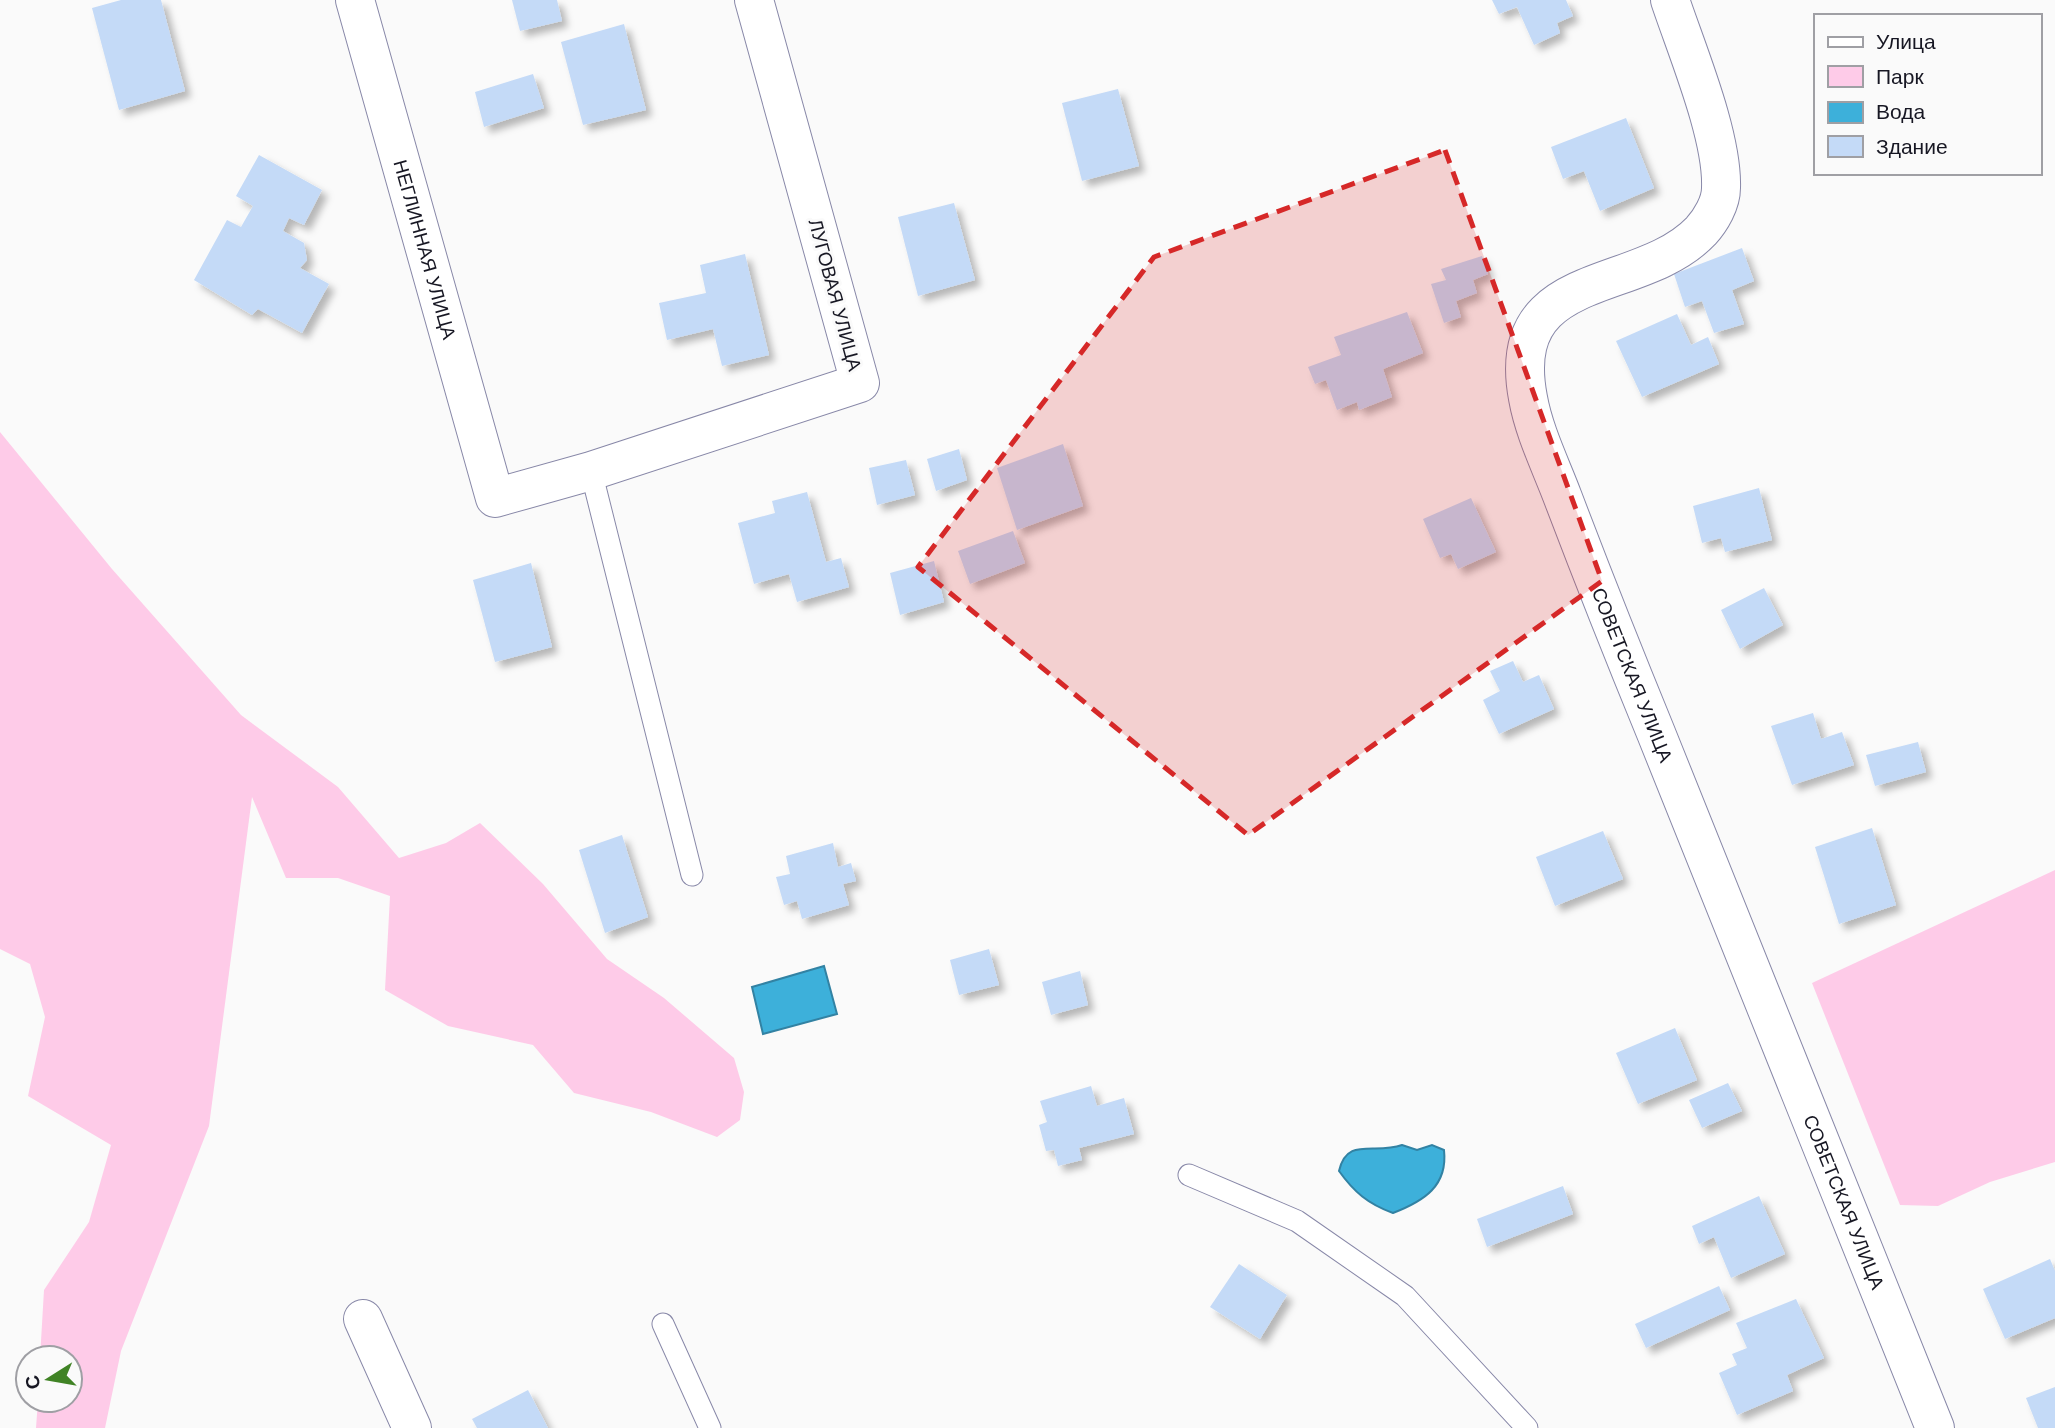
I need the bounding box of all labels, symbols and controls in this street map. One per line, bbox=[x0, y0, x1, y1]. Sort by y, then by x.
legend bbox=[1814, 14, 2041, 175]
text: Улица bbox=[1876, 30, 1936, 53]
text: Парк bbox=[1876, 65, 1924, 88]
text: Вода bbox=[1876, 100, 1925, 123]
text: Здание bbox=[1876, 135, 1948, 158]
street label: НЕГЛИННАЯ УЛИЦА bbox=[390, 157, 460, 342]
street label: ЛУГОВАЯ УЛИЦА bbox=[805, 217, 865, 374]
street label: СОВЕТСКАЯ УЛИЦА bbox=[1588, 585, 1677, 765]
street label: СОВЕТСКАЯ УЛИЦА bbox=[1800, 1112, 1889, 1292]
north arrow bbox=[14, 1344, 84, 1414]
text: С bbox=[21, 1373, 44, 1391]

